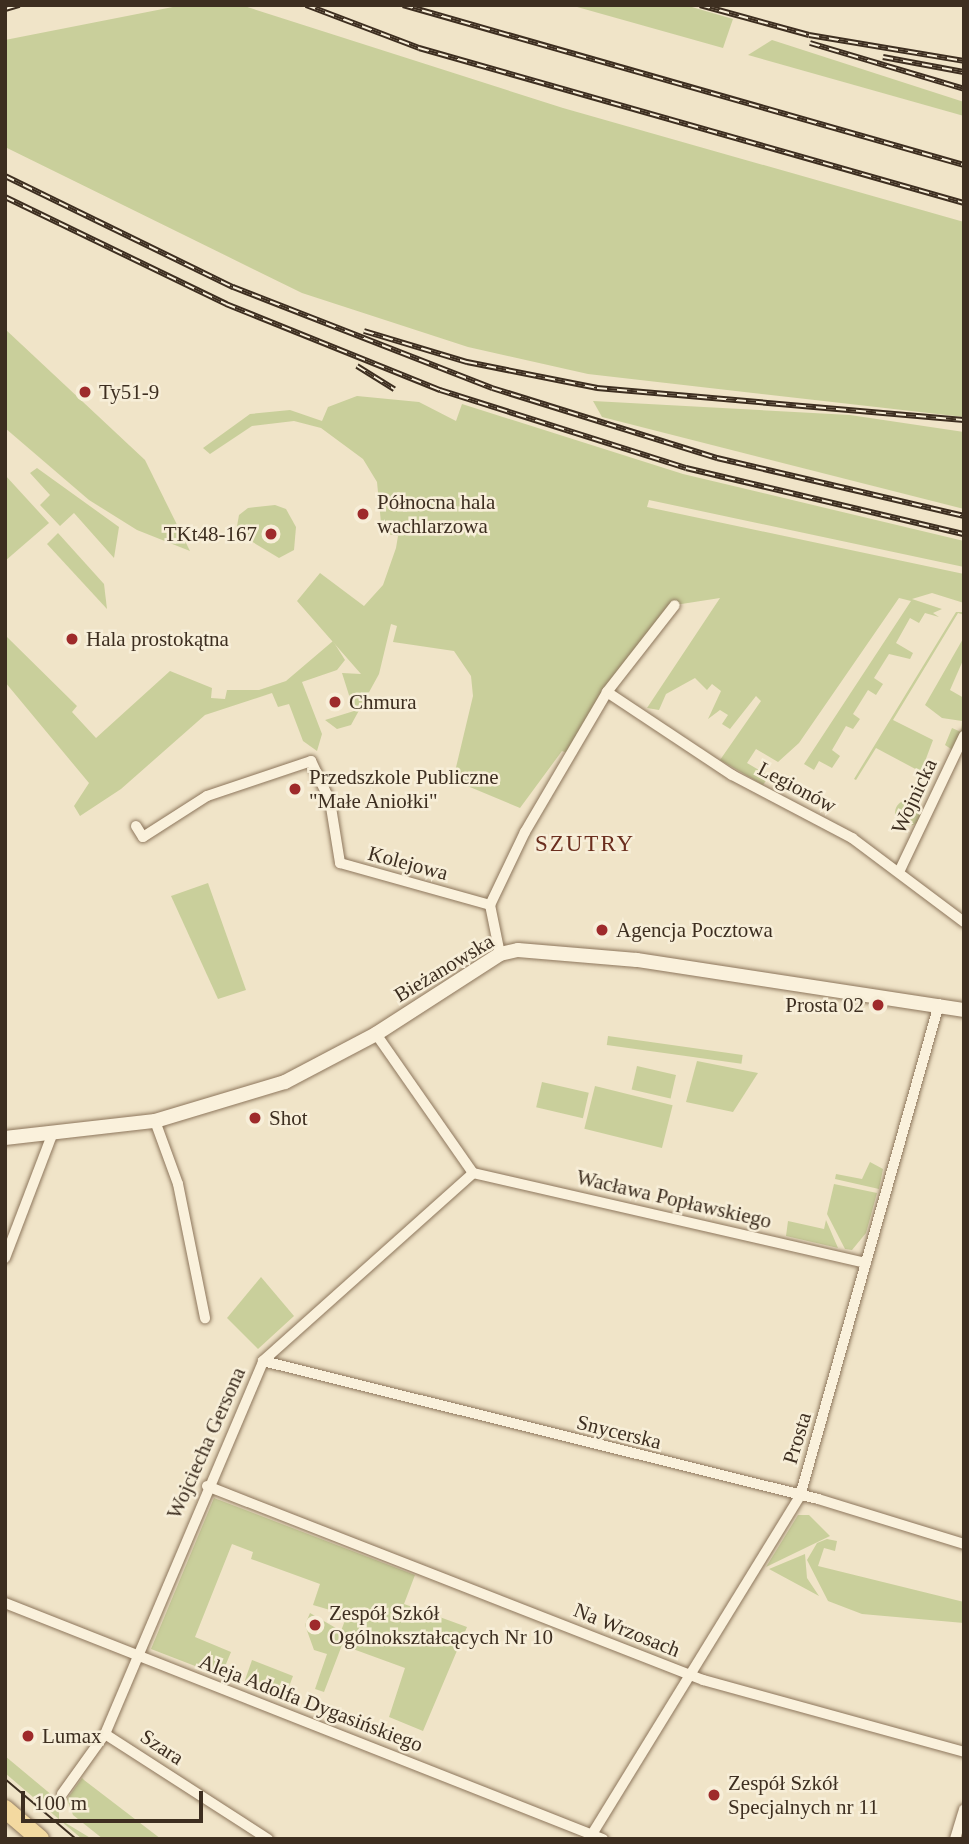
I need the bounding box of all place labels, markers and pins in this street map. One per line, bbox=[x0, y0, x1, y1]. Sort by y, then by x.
place label: Ty51-9 bbox=[99, 379, 159, 405]
marker: Ty51-9 bbox=[77, 384, 93, 400]
place label: Północna hala wachlarzowa bbox=[377, 489, 495, 539]
marker: Północna hala wachlarzowa bbox=[355, 506, 371, 522]
place label: TKt48-167 bbox=[164, 521, 257, 547]
marker: TKt48-167 bbox=[263, 526, 279, 542]
place label: Hala prostokątna bbox=[86, 626, 229, 652]
marker: Hala prostokątna bbox=[64, 631, 80, 647]
place label: Chmura bbox=[349, 689, 417, 715]
marker: Chmura bbox=[327, 694, 343, 710]
place label: Przedszkole Publiczne "Małe Aniołki" bbox=[309, 764, 499, 814]
marker: Przedszkole Publiczne "Małe Aniołki" bbox=[287, 781, 303, 797]
place label: Agencja Pocztowa bbox=[616, 917, 773, 943]
marker: Agencja Pocztowa bbox=[594, 922, 610, 938]
place label: Prosta 02 bbox=[785, 992, 864, 1018]
marker: Prosta 02 bbox=[870, 997, 886, 1013]
place label: Shot bbox=[269, 1105, 308, 1131]
marker: Shot bbox=[247, 1110, 263, 1126]
place label: Zespół Szkół Ogólnokształcących Nr 10 bbox=[329, 1600, 553, 1650]
marker: Zespół Szkół Ogólnokształcących Nr 10 bbox=[307, 1617, 323, 1633]
place label: Lumax bbox=[42, 1723, 101, 1749]
marker: Lumax bbox=[20, 1728, 36, 1744]
place label: Zespół Szkół Specjalnych nr 11 bbox=[728, 1770, 879, 1820]
marker: Zespół Szkół Specjalnych nr 11 bbox=[706, 1787, 722, 1803]

